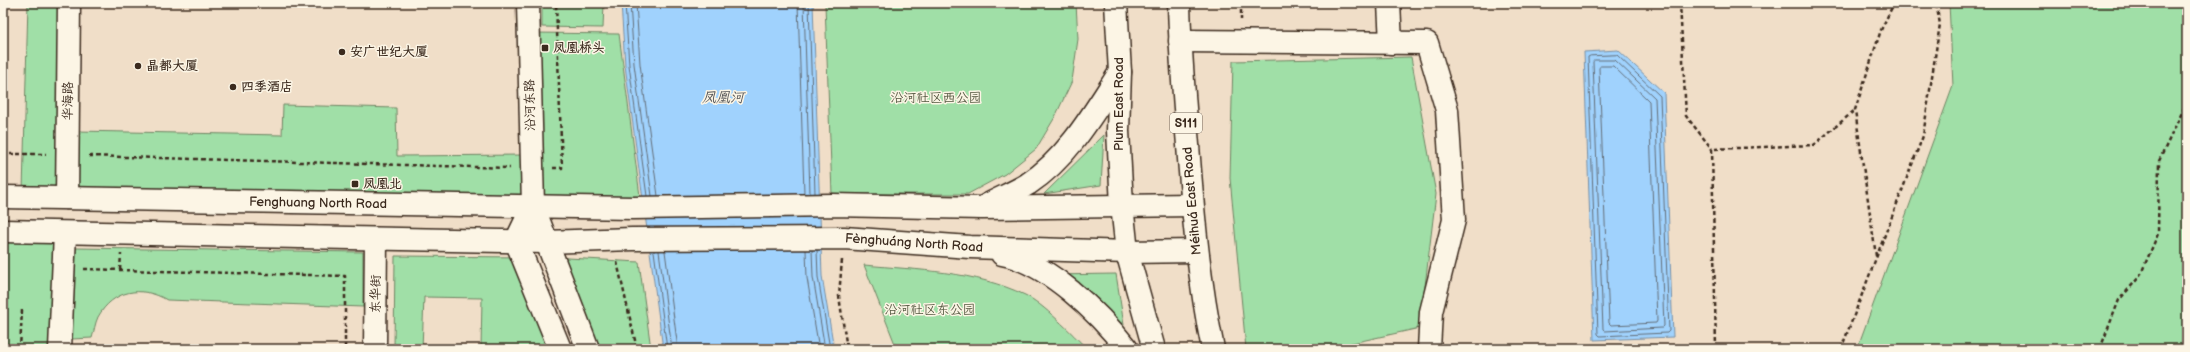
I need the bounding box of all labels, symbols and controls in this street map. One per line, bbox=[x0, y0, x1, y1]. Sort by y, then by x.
place label: 凤凰桥头 bbox=[553, 40, 605, 56]
marker: 凤凰桥头 bbox=[540, 43, 550, 53]
place label: 安广世纪大厦 bbox=[350, 44, 428, 60]
marker: 安广世纪大厦 bbox=[337, 47, 347, 57]
street label: Plum East Road bbox=[1111, 57, 1127, 151]
place label: 晶都大厦 bbox=[146, 58, 198, 74]
marker: 晶都大厦 bbox=[133, 61, 143, 71]
place label: 四季酒店 bbox=[241, 79, 293, 95]
street label: 沿河东路 bbox=[522, 79, 538, 131]
street label: 华海路 bbox=[60, 81, 76, 121]
marker: 四季酒店 bbox=[228, 82, 238, 92]
water label: 凤凰河 bbox=[702, 89, 746, 106]
park label: 沿河社区西公园 bbox=[890, 90, 982, 106]
road number: S111 bbox=[1170, 113, 1202, 133]
street label: Méihuá East Road bbox=[1179, 146, 1205, 256]
place label: 凤凰北 bbox=[363, 176, 402, 192]
marker: 凤凰北 bbox=[350, 179, 360, 189]
street label: Fenghuang North Road bbox=[249, 194, 387, 212]
street label: Fènghuáng North Road bbox=[845, 230, 983, 256]
street label: 东华街 bbox=[368, 274, 384, 314]
park label: 沿河社区东公园 bbox=[884, 302, 976, 318]

